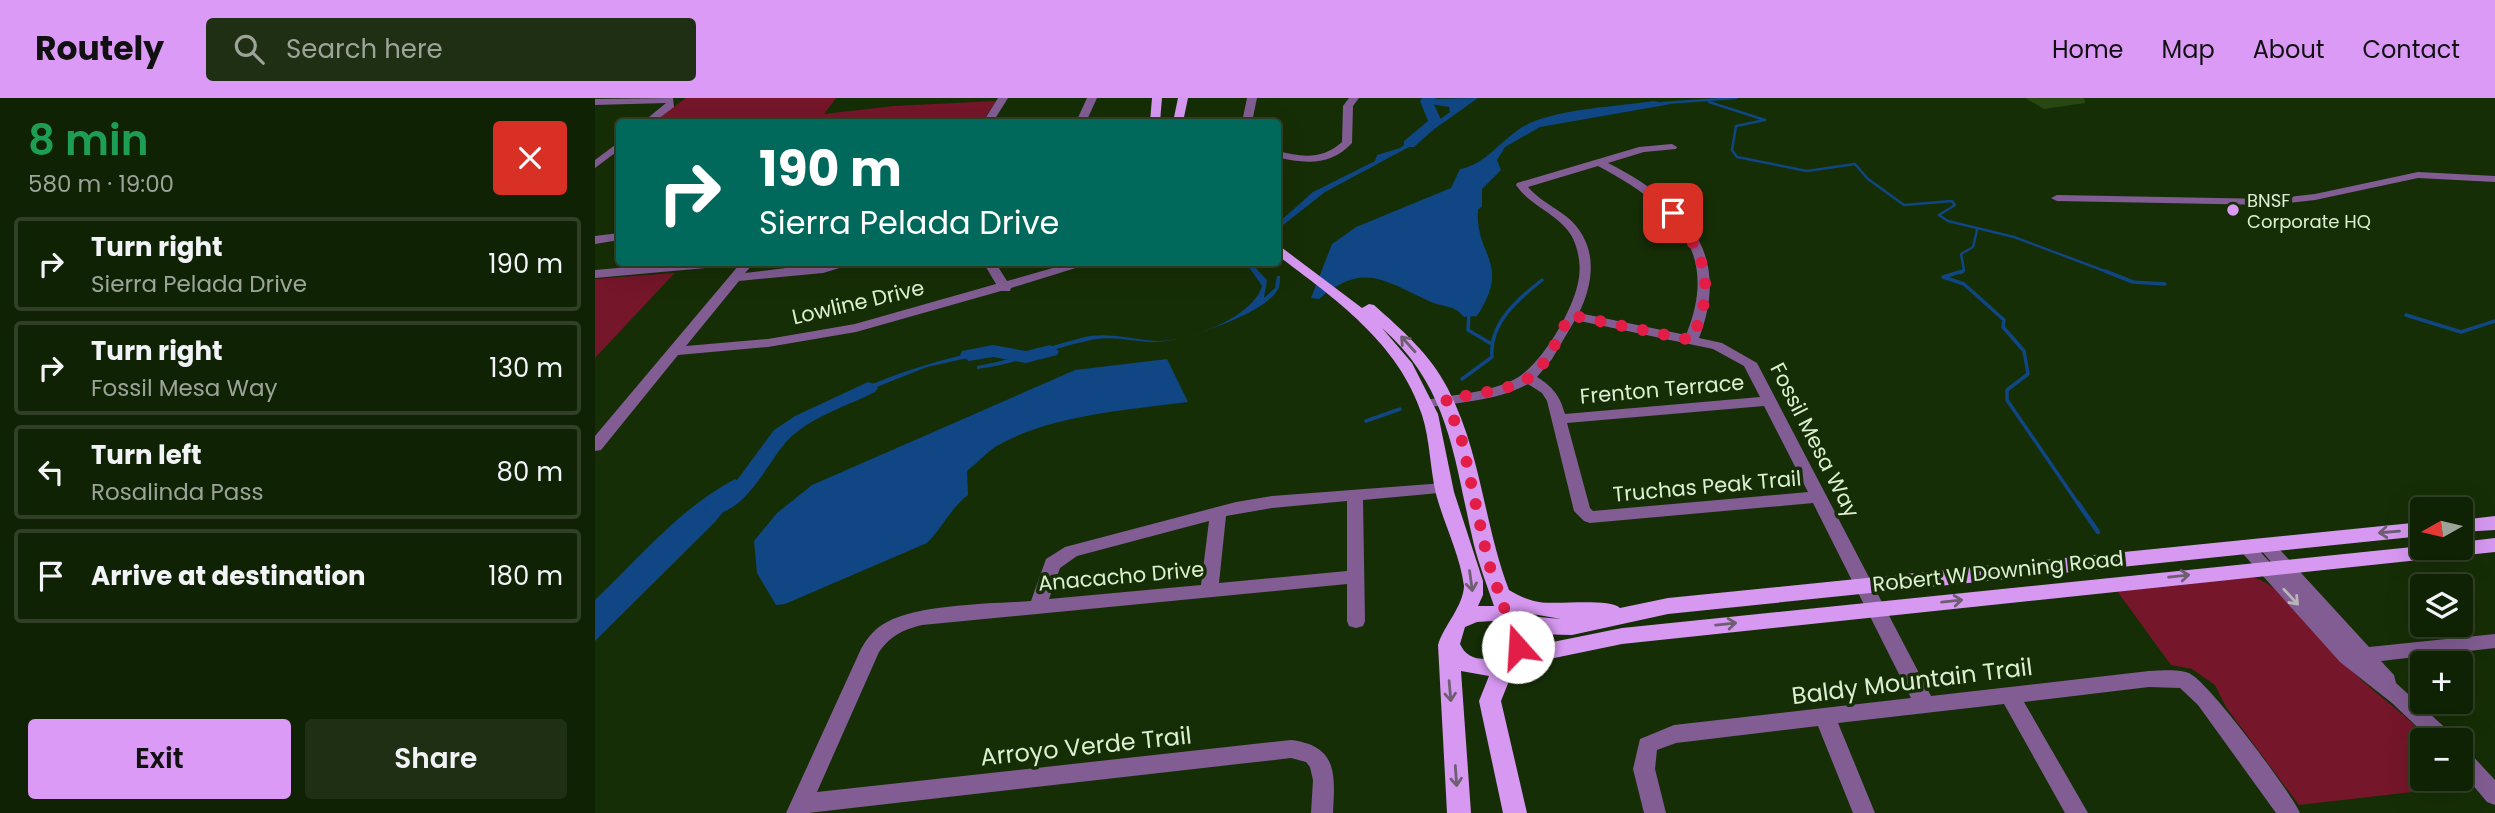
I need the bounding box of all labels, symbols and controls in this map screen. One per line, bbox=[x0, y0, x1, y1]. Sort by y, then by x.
search box bbox=[206, 18, 696, 81]
text: Routely bbox=[35, 25, 164, 72]
icon: search bbox=[230, 30, 268, 68]
text: Search here bbox=[286, 31, 443, 67]
text: Home bbox=[2052, 33, 2124, 66]
text: Map bbox=[2162, 33, 2215, 66]
text: About bbox=[2253, 33, 2324, 66]
text: Contact bbox=[2362, 33, 2460, 66]
text: 8 min bbox=[28, 111, 148, 170]
button: close bbox=[493, 121, 567, 195]
text: 190 m bbox=[759, 135, 902, 203]
icon: right bbox=[644, 147, 735, 238]
text: 580 m · 19:00 bbox=[28, 168, 174, 200]
pin bbox=[1643, 183, 1703, 243]
place label: BNSF Corporate HQ bbox=[2247, 188, 2371, 234]
icon: arrive bbox=[1654, 194, 1692, 232]
text: Sierra Pelada Drive bbox=[759, 200, 1059, 245]
marker: BNSF Corporate HQ bbox=[2225, 202, 2241, 218]
text: Turn right bbox=[91, 229, 223, 265]
icon: right bbox=[32, 245, 70, 283]
text: 190 m bbox=[488, 246, 563, 282]
text: Sierra Pelada Drive bbox=[91, 268, 307, 300]
street label: Lowline Drive bbox=[789, 273, 927, 331]
text: Turn right bbox=[91, 333, 223, 369]
one-way arrow bbox=[1400, 335, 1416, 353]
icon: right bbox=[32, 349, 70, 387]
text: 130 m bbox=[489, 350, 563, 386]
street label: Fossil Mesa Way bbox=[1763, 358, 1867, 523]
street label: Frenton Terrace bbox=[1579, 367, 1745, 411]
text: Fossil Mesa Way bbox=[91, 372, 277, 404]
text: Turn left bbox=[91, 437, 202, 473]
icon: left bbox=[32, 453, 70, 491]
text: 80 m bbox=[497, 454, 563, 490]
street label: Truchas Peak Trail bbox=[1612, 463, 1802, 509]
text: Rosalinda Pass bbox=[91, 476, 263, 508]
north arrow bbox=[2410, 497, 2473, 560]
map controls bbox=[2410, 497, 2473, 791]
one-way arrow bbox=[2379, 526, 2401, 539]
street label: Robert W Downing Road bbox=[1871, 543, 2125, 599]
street label: Anacacho Drive bbox=[1037, 554, 1205, 598]
icon: arrive bbox=[32, 557, 70, 595]
text: Arrive at destination bbox=[91, 558, 366, 594]
text: 180 m bbox=[488, 558, 563, 594]
one-way arrow bbox=[1465, 569, 1478, 592]
one-way arrow bbox=[2167, 569, 2189, 582]
button: layers bbox=[2410, 574, 2473, 637]
one-way arrow bbox=[2283, 588, 2300, 605]
one-way arrow bbox=[1941, 594, 1963, 607]
position arrow bbox=[1481, 610, 1555, 684]
one-way arrow bbox=[1714, 618, 1737, 631]
street label: Baldy Mountain Trail bbox=[1790, 650, 2034, 712]
button: + bbox=[2410, 651, 2473, 714]
one-way arrow bbox=[1444, 679, 1457, 701]
street label: Arroyo Verde Trail bbox=[979, 718, 1193, 774]
button: Exit bbox=[28, 719, 291, 799]
button: Share bbox=[305, 719, 567, 799]
button: − bbox=[2410, 728, 2473, 791]
one-way arrow bbox=[1450, 765, 1463, 787]

